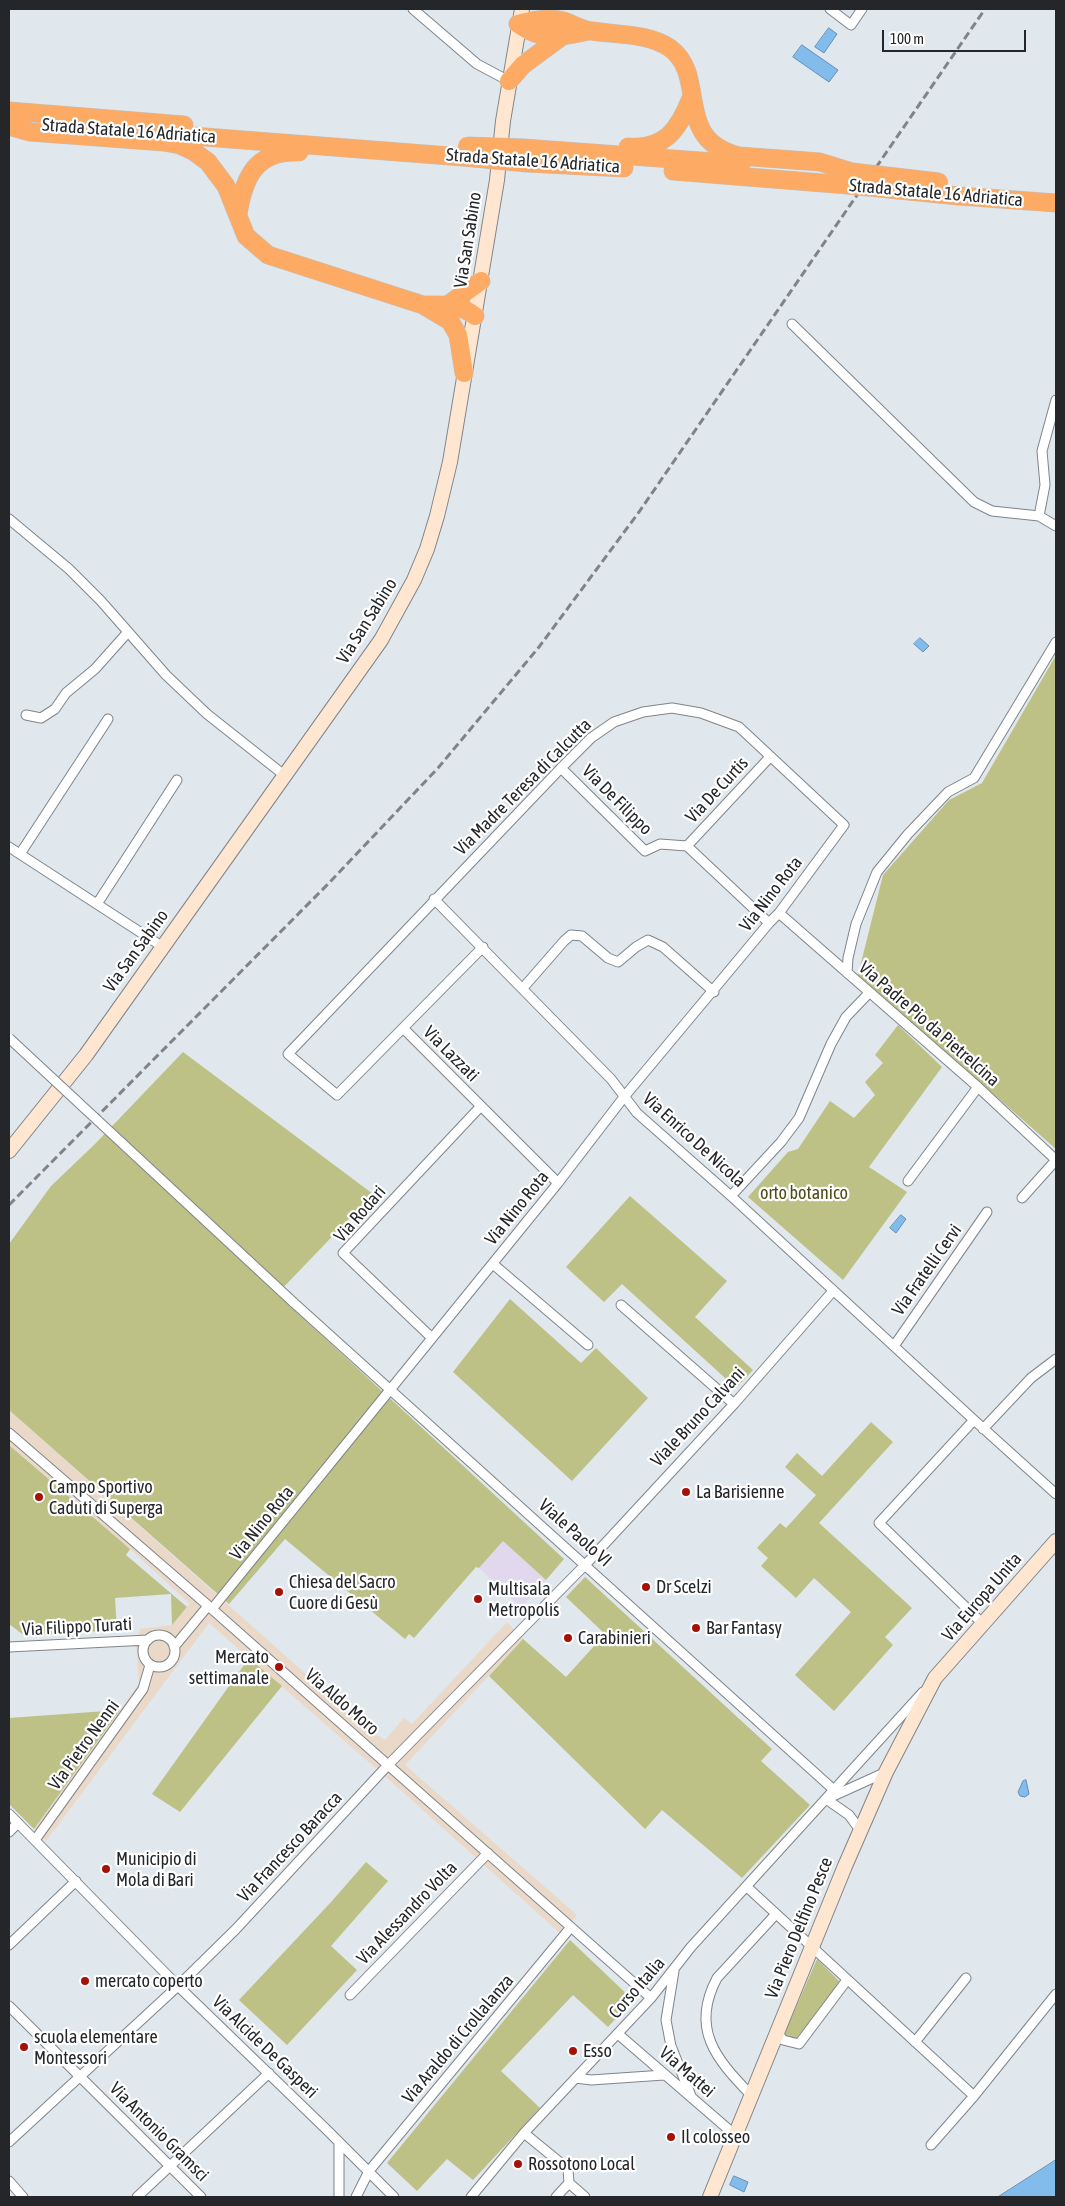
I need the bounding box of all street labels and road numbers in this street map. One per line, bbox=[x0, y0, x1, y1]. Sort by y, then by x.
street label: Strada Statale 16 Adriatica bbox=[41, 114, 217, 148]
street label: Strada Statale 16 Adriatica bbox=[445, 144, 621, 178]
street label: Strada Statale 16 Adriatica bbox=[848, 175, 1024, 211]
street label: Via San Sabino bbox=[450, 191, 486, 289]
street label: Via San Sabino bbox=[332, 574, 402, 668]
street label: Via Madre Teresa di Calcutta bbox=[450, 714, 596, 860]
street label: Via De Curtis bbox=[681, 753, 753, 827]
street label: Via De Filippo bbox=[577, 760, 657, 840]
street label: Via Nino Rota bbox=[735, 852, 807, 936]
street label: Via San Sabino bbox=[99, 906, 173, 996]
street label: Via Padre Pio da Pietrelcina bbox=[854, 957, 1004, 1091]
street label: Via Lazzati bbox=[419, 1022, 483, 1086]
street label: Via Enrico De Nicola bbox=[638, 1088, 750, 1192]
street label: Via Nino Rota bbox=[481, 1167, 553, 1249]
street label: Via Rodari bbox=[330, 1181, 390, 1247]
street label: Via Fratelli Cervi bbox=[888, 1220, 966, 1320]
street label: Viale Bruno Calvani bbox=[646, 1363, 750, 1471]
street label: Via Nino Rota bbox=[226, 1482, 298, 1564]
street label: Viale Paolo VI bbox=[534, 1495, 616, 1571]
street label: Via Europa Unita bbox=[938, 1548, 1026, 1646]
street label: Via Filippo Turati bbox=[21, 1613, 133, 1641]
street label: Via Aldo Moro bbox=[301, 1664, 383, 1740]
street label: Via Pietro Nenni bbox=[44, 1696, 124, 1794]
street label: Via Francesco Baracca bbox=[233, 1787, 347, 1907]
street label: Via Piero Delfino Pesce bbox=[761, 1854, 837, 2002]
street label: Via Alessandro Volta bbox=[352, 1857, 462, 1969]
street label: Corso Italia bbox=[604, 1953, 670, 2023]
street label: Via Araldo di Crollalanza bbox=[398, 1970, 518, 2108]
street label: Via Alcide De Gasperi bbox=[208, 1991, 322, 2103]
street label: Via Mattei bbox=[655, 2042, 719, 2102]
street label: Via Antonio Gramsci bbox=[105, 2078, 213, 2186]

